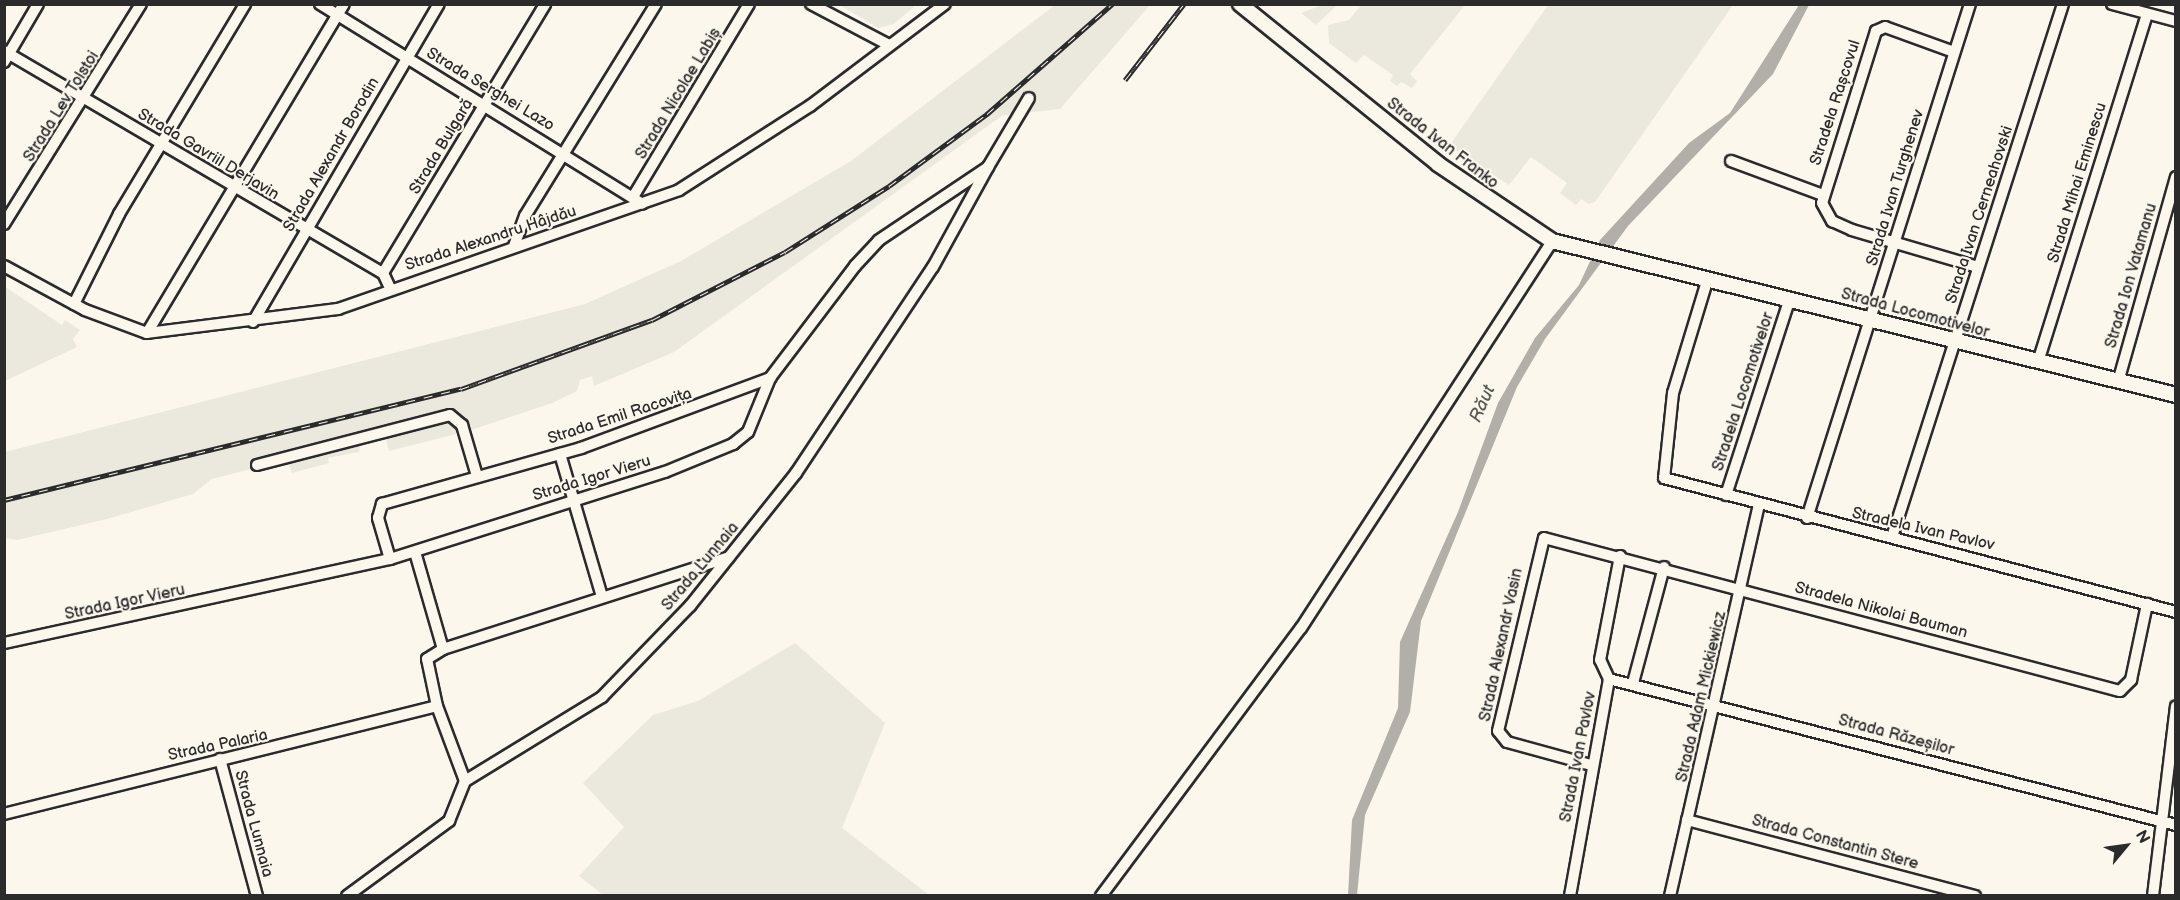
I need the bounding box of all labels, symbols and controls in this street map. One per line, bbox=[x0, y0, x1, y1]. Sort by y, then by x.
street label: Strada Nicolae Labiș bbox=[632, 25, 726, 163]
street label: Stradela Rașcovul bbox=[1807, 38, 1865, 168]
street label: Strada Serghei Lazo bbox=[422, 44, 558, 136]
street label: Strada Lev Tolstoi bbox=[20, 48, 104, 166]
street label: Strada Alexandr Borodin bbox=[280, 74, 384, 236]
street label: Strada Ivan Franko bbox=[1382, 94, 1502, 194]
street label: Strada Bulgară bbox=[406, 96, 478, 198]
street label: Strada Mihai Eminescu bbox=[2044, 101, 2112, 265]
street label: Strada Gavriil Derjavin bbox=[134, 105, 282, 205]
street label: Strada Ivan Turghenev bbox=[1863, 107, 1929, 269]
street label: Strada Ivan Cerneahovski bbox=[1942, 124, 2018, 306]
street label: Strada Ion Vatamanu bbox=[2102, 201, 2162, 351]
street label: Strada Alexandru Hâjdău bbox=[403, 202, 579, 276]
street label: Strada Locomotivelor bbox=[1839, 285, 1991, 343]
street label: Stradela Locomotivelor bbox=[1709, 310, 1779, 474]
water label: Răut bbox=[1465, 382, 1501, 426]
street label: Strada Emil Racovița bbox=[545, 385, 695, 449]
street label: Strada Igor Vieru bbox=[530, 452, 654, 506]
street label: Stradela Ivan Pavlov bbox=[1850, 504, 1996, 556]
street label: Strada Lunnaia bbox=[658, 519, 744, 615]
street label: Strada Alexandr Vasin bbox=[1476, 566, 1528, 724]
street label: Stradela Nikolai Bauman bbox=[1793, 579, 1969, 643]
street label: Strada Igor Vieru bbox=[63, 581, 187, 625]
street label: Strada Adam Mickiewicz bbox=[1673, 610, 1731, 784]
street label: Strada Ivan Pavlov bbox=[1557, 690, 1601, 824]
street label: Strada Răzeșilor bbox=[1836, 711, 1956, 761]
street label: Strada Palaria bbox=[167, 726, 269, 766]
street label: Strada Lunnaia bbox=[230, 769, 276, 879]
street label: Strada Constantin Stere bbox=[1749, 811, 1921, 875]
north arrow bbox=[2096, 816, 2156, 876]
text: N bbox=[2131, 827, 2153, 847]

